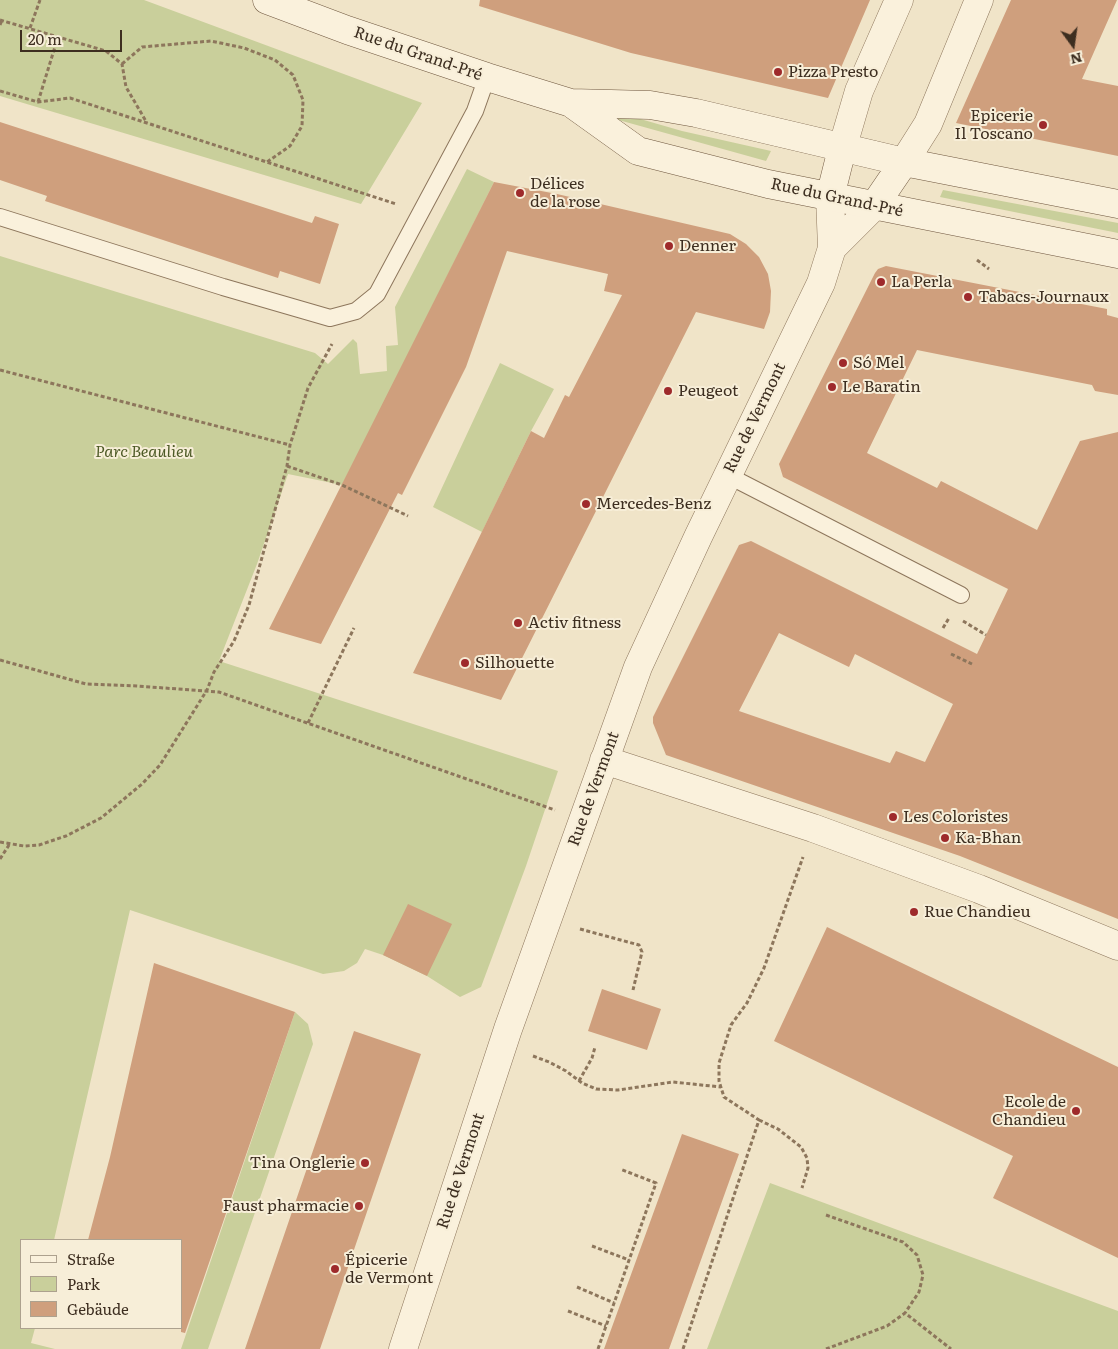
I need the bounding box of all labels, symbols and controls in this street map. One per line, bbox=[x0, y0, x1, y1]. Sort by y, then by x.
scale bar bbox=[22, 20, 125, 52]
north arrow bbox=[1048, 20, 1098, 70]
street label: Rue du Grand-Pré bbox=[351, 23, 485, 85]
text: 20 m bbox=[28, 27, 62, 50]
text: N bbox=[1069, 48, 1085, 71]
place label: Pizza Presto bbox=[788, 62, 878, 82]
marker: Pizza Presto bbox=[772, 66, 784, 78]
place label: Epicerie Il Toscano bbox=[955, 106, 1033, 144]
marker: Epicerie Il Toscano bbox=[1037, 119, 1049, 131]
place label: Délices de la rose bbox=[530, 174, 600, 212]
street label: Rue du Grand-Pré bbox=[769, 175, 905, 221]
marker: Délices de la rose bbox=[514, 187, 526, 199]
place label: Denner bbox=[679, 236, 736, 256]
marker: Denner bbox=[663, 240, 675, 252]
place label: La Perla bbox=[891, 272, 952, 292]
marker: La Perla bbox=[875, 276, 887, 288]
place label: Tabacs-Journaux bbox=[978, 287, 1109, 307]
marker: Tabacs-Journaux bbox=[962, 291, 974, 303]
place label: Só Mel bbox=[853, 353, 904, 373]
marker: Só Mel bbox=[837, 357, 849, 369]
street label: Rue de Vermont bbox=[720, 359, 790, 477]
place label: Le Baratin bbox=[842, 377, 921, 397]
place label: Peugeot bbox=[678, 381, 739, 401]
marker: Le Baratin bbox=[826, 381, 838, 393]
marker: Peugeot bbox=[662, 385, 674, 397]
park label: Parc Beaulieu bbox=[95, 442, 193, 462]
place label: Mercedes-Benz bbox=[596, 494, 711, 514]
marker: Mercedes-Benz bbox=[580, 498, 592, 510]
place label: Activ fitness bbox=[528, 613, 621, 633]
marker: Activ fitness bbox=[512, 617, 524, 629]
place label: Silhouette bbox=[475, 653, 554, 673]
marker: Silhouette bbox=[459, 657, 471, 669]
street label: Rue de Vermont bbox=[564, 729, 624, 849]
place label: Les Coloristes bbox=[903, 807, 1008, 827]
marker: Les Coloristes bbox=[887, 811, 899, 823]
place label: Ka-Bhan bbox=[955, 828, 1021, 848]
marker: Ka-Bhan bbox=[939, 832, 951, 844]
place label: Rue Chandieu bbox=[924, 902, 1031, 922]
marker: Rue Chandieu bbox=[908, 906, 920, 918]
place label: Ecole de Chandieu bbox=[992, 1092, 1066, 1130]
marker: Ecole de Chandieu bbox=[1070, 1105, 1082, 1117]
street label: Rue de Vermont bbox=[433, 1111, 489, 1231]
place label: Tina Onglerie bbox=[250, 1153, 355, 1173]
marker: Tina Onglerie bbox=[359, 1157, 371, 1169]
place label: Faust pharmacie bbox=[223, 1196, 349, 1216]
marker: Faust pharmacie bbox=[353, 1200, 365, 1212]
legend bbox=[20, 1239, 182, 1329]
text: Straße bbox=[67, 1247, 115, 1270]
place label: Épicerie de Vermont bbox=[345, 1250, 433, 1288]
marker: Épicerie de Vermont bbox=[329, 1263, 341, 1275]
text: Park bbox=[67, 1272, 100, 1295]
text: Gebäude bbox=[67, 1297, 129, 1320]

